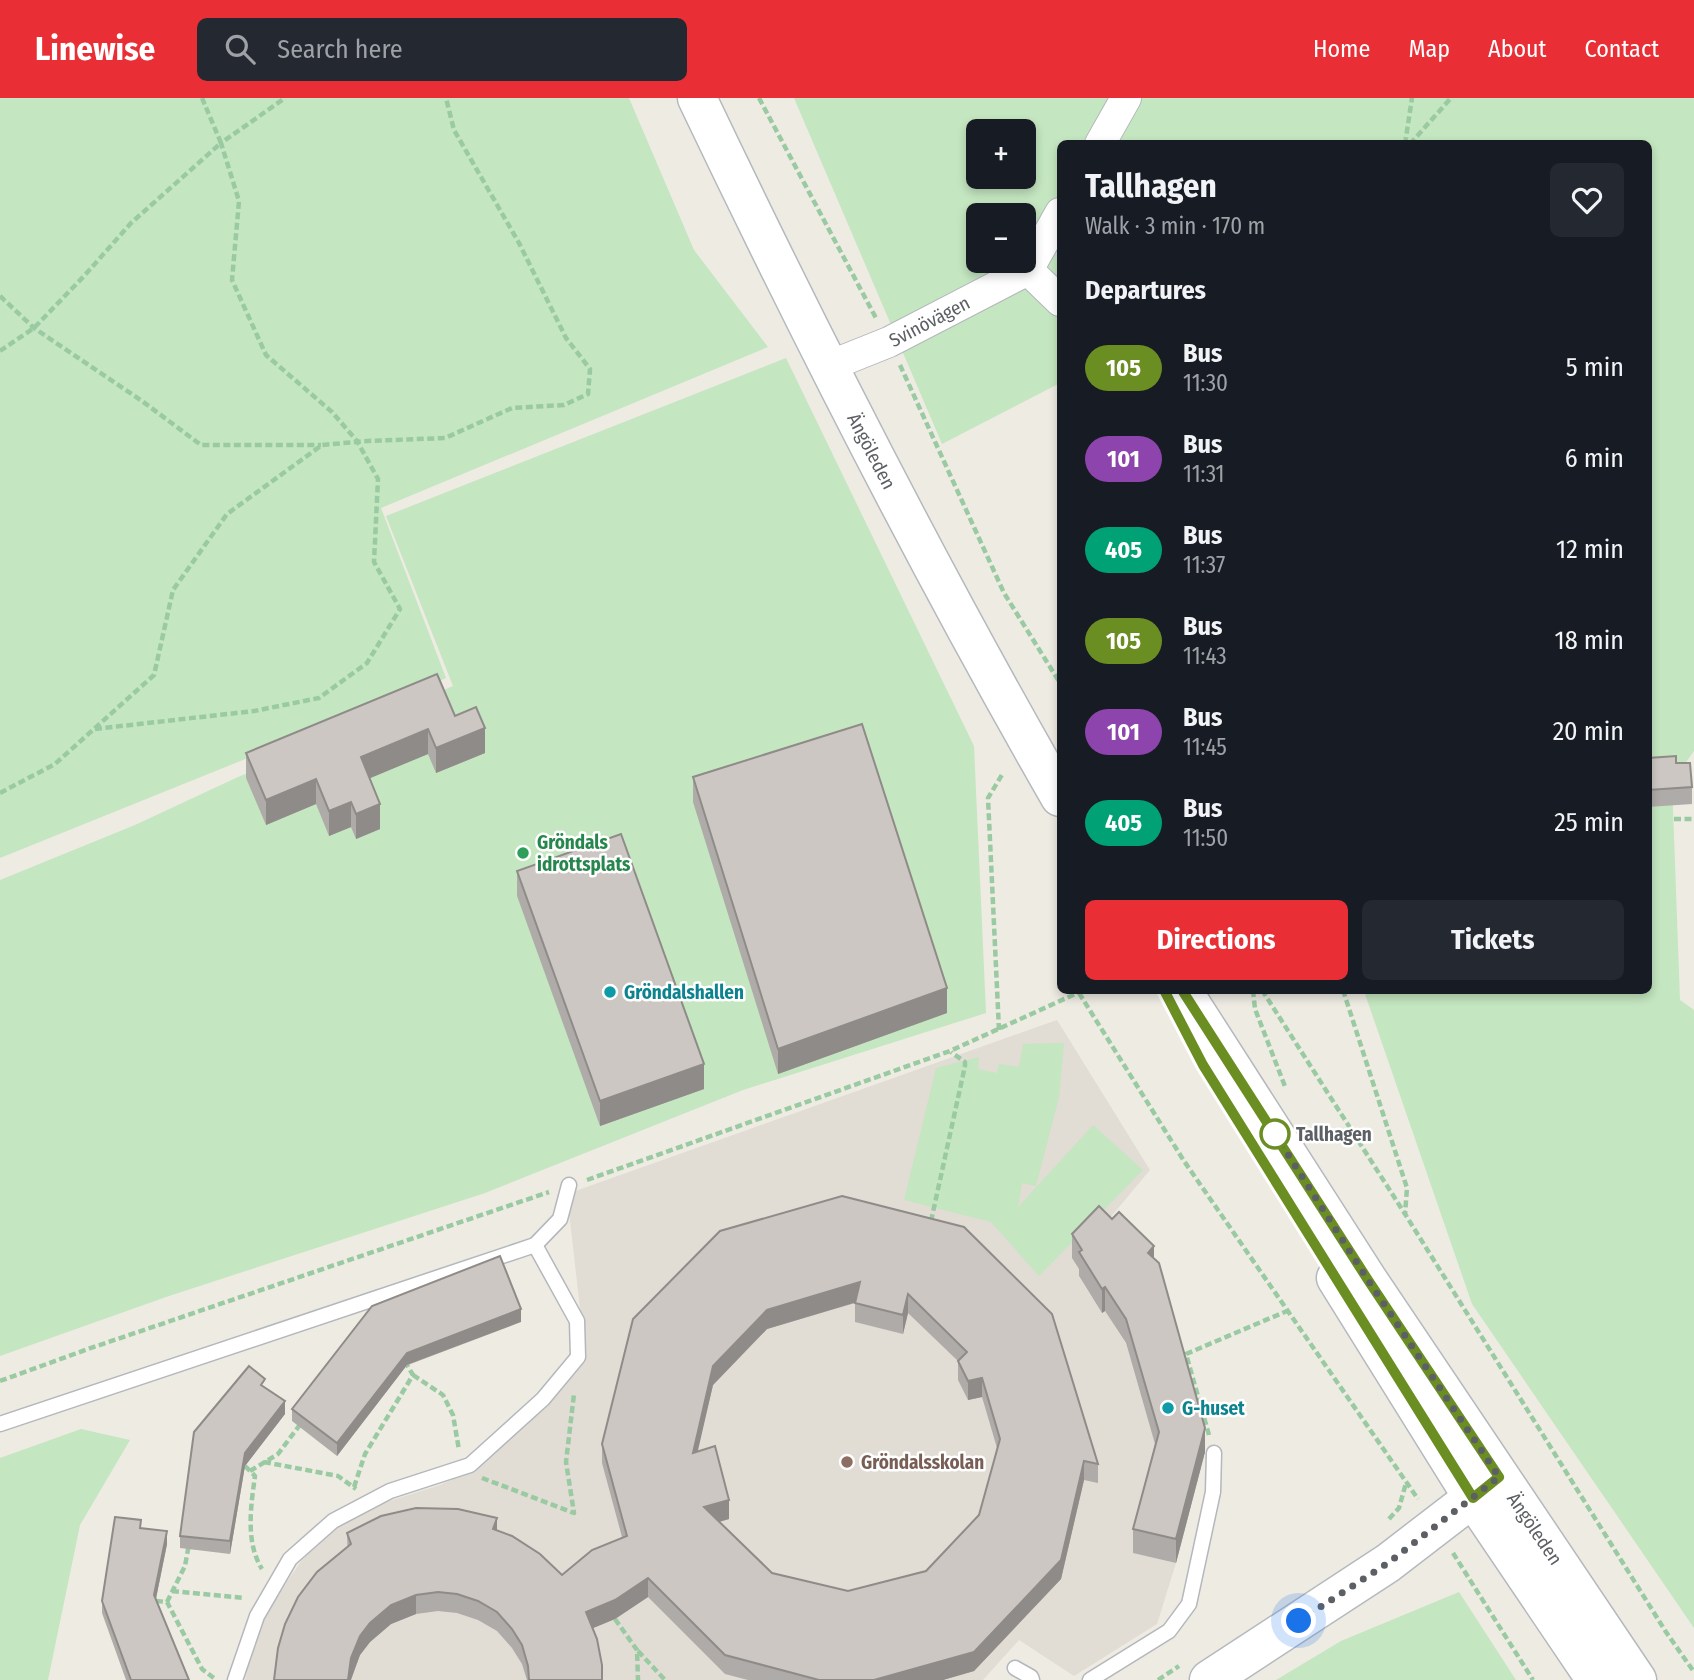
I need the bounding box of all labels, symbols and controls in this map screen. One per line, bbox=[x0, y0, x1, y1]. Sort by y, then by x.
search box bbox=[197, 18, 687, 81]
text: Linewise bbox=[35, 29, 155, 69]
icon: search bbox=[221, 30, 259, 68]
text: Search here bbox=[277, 34, 403, 65]
text: Home bbox=[1313, 35, 1370, 63]
text: Map bbox=[1408, 35, 1450, 63]
text: About bbox=[1488, 35, 1546, 63]
text: Contact bbox=[1584, 35, 1659, 63]
map controls bbox=[966, 119, 1036, 273]
button: + bbox=[966, 119, 1036, 189]
button: heart bbox=[1550, 163, 1624, 237]
text: Tallhagen bbox=[1085, 166, 1217, 206]
button: − bbox=[966, 203, 1036, 273]
text: Walk · 3 min · 170 m bbox=[1085, 212, 1265, 240]
text: Departures bbox=[1085, 275, 1206, 306]
street label: Svinövägen bbox=[885, 291, 974, 352]
text: Bus bbox=[1183, 338, 1222, 369]
text: 5 min bbox=[1566, 352, 1624, 383]
text: 105 bbox=[1106, 354, 1141, 382]
text: 11:30 bbox=[1183, 369, 1228, 397]
street label: Ängöleden bbox=[842, 409, 901, 493]
text: Bus bbox=[1183, 429, 1222, 460]
text: 6 min bbox=[1565, 443, 1624, 474]
text: 101 bbox=[1107, 445, 1140, 473]
text: 11:31 bbox=[1183, 460, 1225, 488]
text: Bus bbox=[1183, 520, 1222, 551]
text: 12 min bbox=[1556, 534, 1624, 565]
text: 405 bbox=[1105, 536, 1142, 564]
text: 11:37 bbox=[1183, 551, 1225, 579]
text: Bus bbox=[1183, 611, 1222, 642]
text: 18 min bbox=[1555, 625, 1624, 656]
text: 105 bbox=[1106, 627, 1141, 655]
text: 11:43 bbox=[1183, 642, 1227, 670]
text: Bus bbox=[1183, 702, 1222, 733]
text: 20 min bbox=[1553, 716, 1624, 747]
text: 101 bbox=[1107, 718, 1140, 746]
text: 11:45 bbox=[1183, 733, 1227, 761]
text: Bus bbox=[1183, 793, 1222, 824]
text: 25 min bbox=[1554, 807, 1624, 838]
text: 405 bbox=[1105, 809, 1142, 837]
text: 11:50 bbox=[1183, 824, 1228, 852]
place label: Gröndals idrottsplats bbox=[537, 831, 631, 876]
marker: Gröndals idrottsplats bbox=[515, 845, 531, 861]
button: Directions bbox=[1085, 900, 1348, 980]
button: Tickets bbox=[1362, 900, 1624, 980]
place label: Gröndalshallen bbox=[624, 981, 744, 1004]
marker: Gröndalshallen bbox=[602, 984, 618, 1000]
marker: Tallhagen bbox=[1260, 1119, 1290, 1149]
place label: Tallhagen bbox=[1296, 1123, 1372, 1146]
place label: G-huset bbox=[1182, 1397, 1245, 1420]
marker: G-huset bbox=[1160, 1400, 1176, 1416]
place label: Gröndalsskolan bbox=[861, 1451, 984, 1474]
marker: Gröndalsskolan bbox=[839, 1454, 855, 1470]
street label: Ängöleden bbox=[1502, 1488, 1567, 1569]
your location bbox=[1281, 1603, 1316, 1638]

